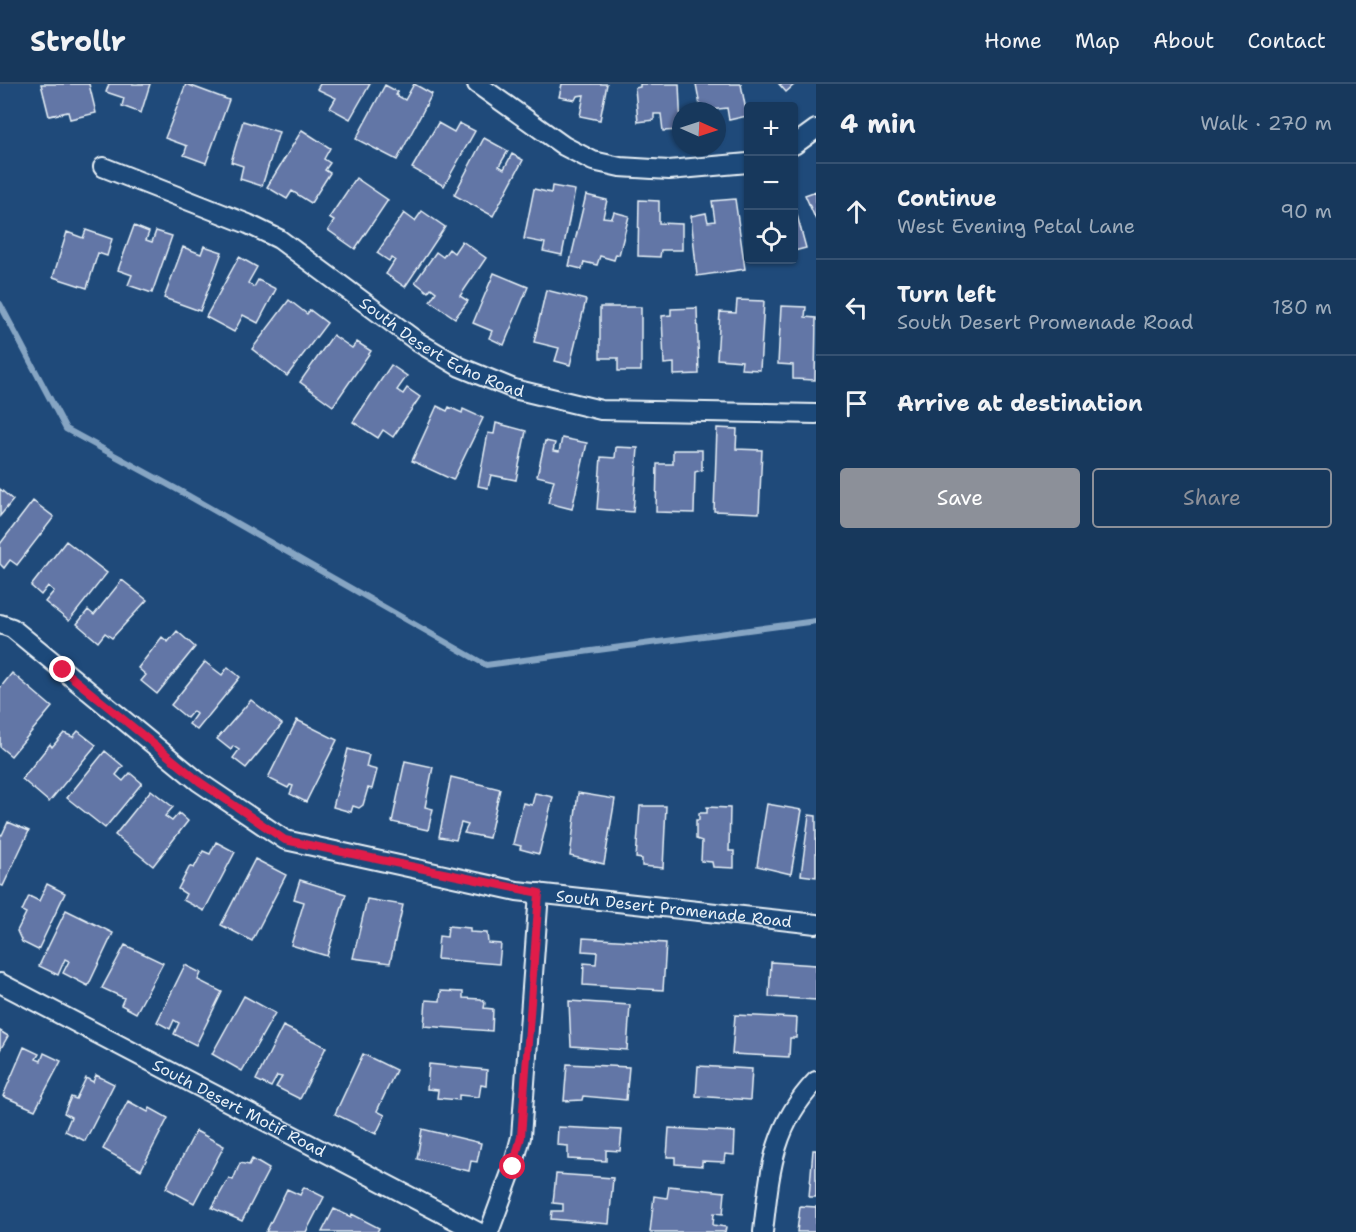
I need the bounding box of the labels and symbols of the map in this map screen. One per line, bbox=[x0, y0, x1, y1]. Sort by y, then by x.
north arrow bbox=[672, 102, 726, 156]
street label: South Desert Echo Road bbox=[356, 292, 526, 402]
route end bbox=[49, 656, 75, 682]
street label: South Desert Promenade Road bbox=[555, 885, 793, 932]
street label: South Desert Motif Road bbox=[149, 1054, 330, 1161]
route start bbox=[499, 1153, 525, 1179]

